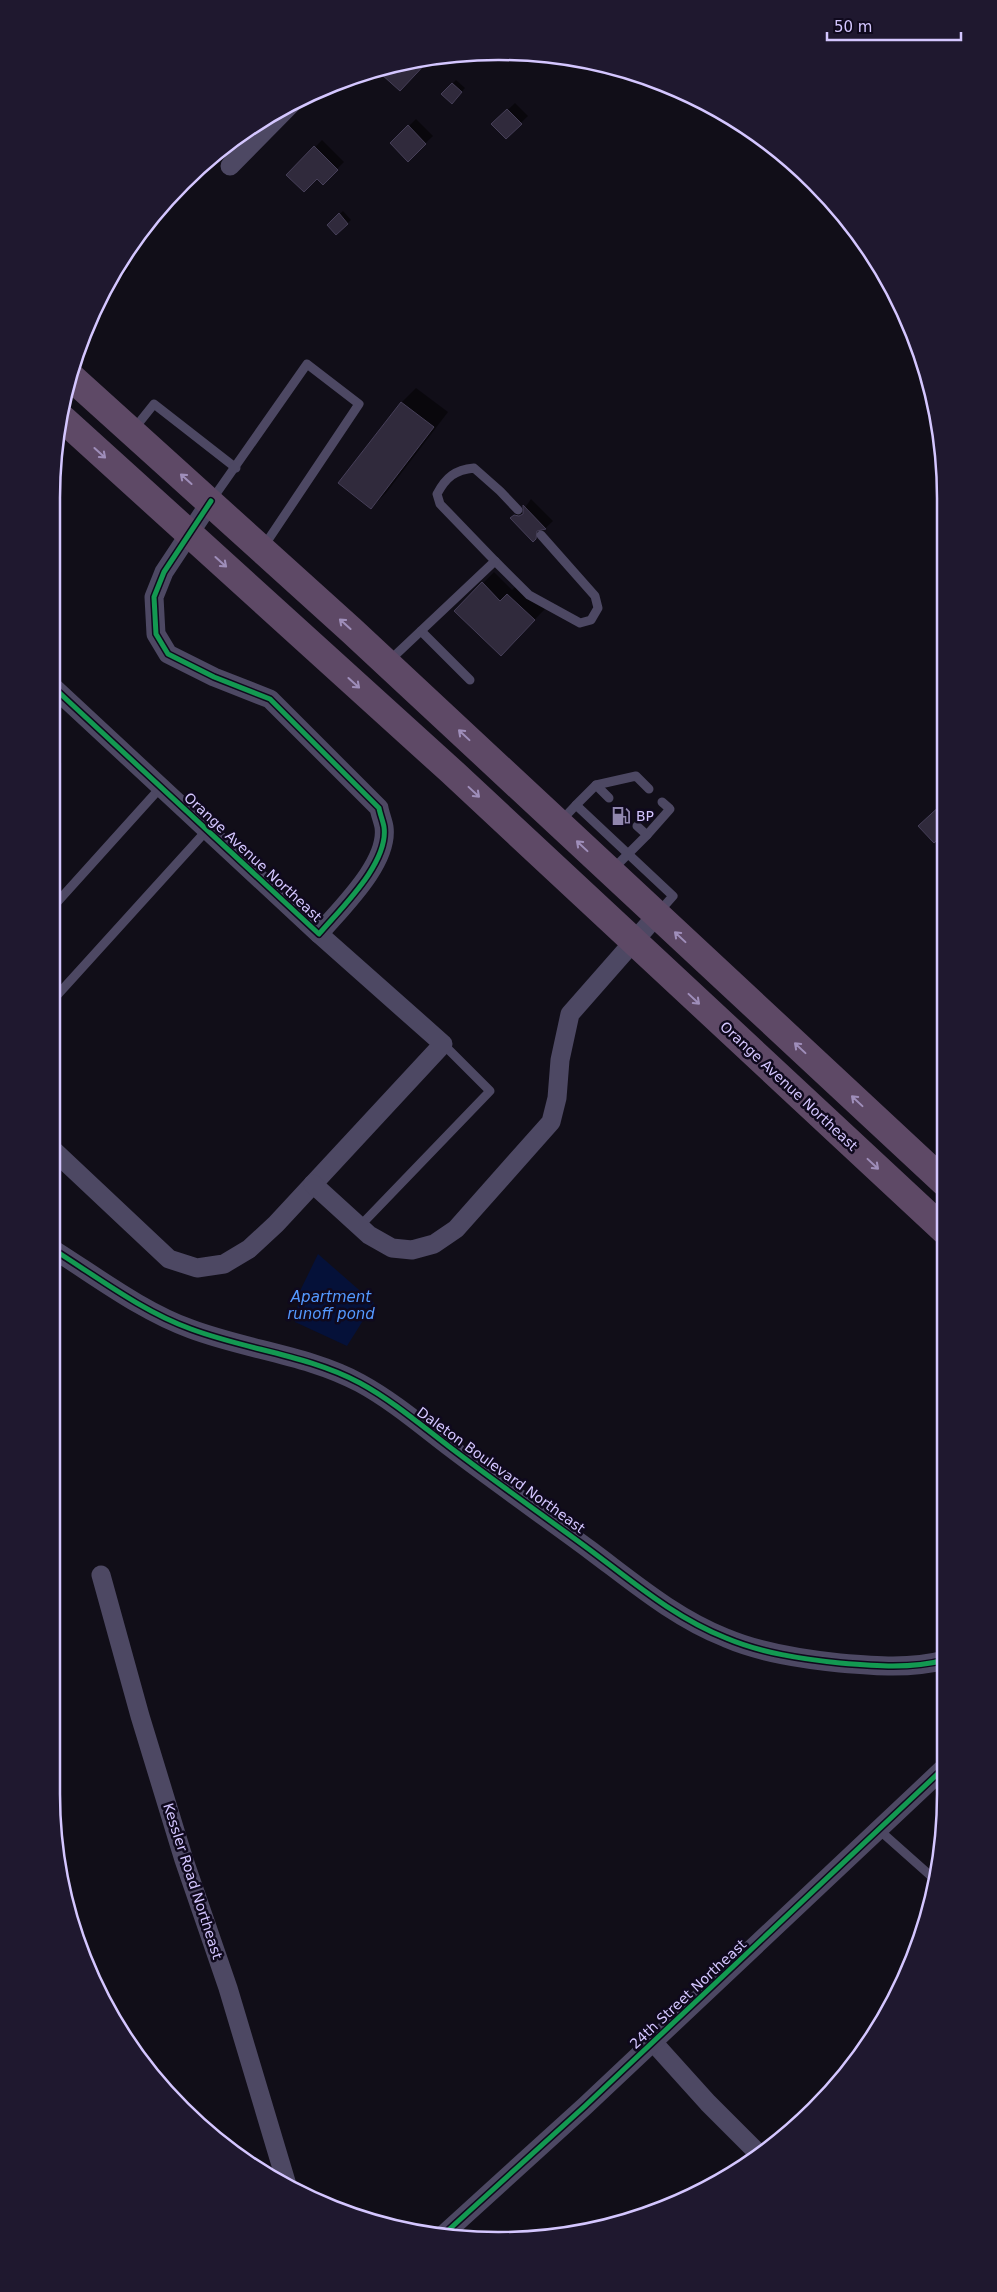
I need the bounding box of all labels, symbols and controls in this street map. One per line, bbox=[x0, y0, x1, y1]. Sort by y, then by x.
scale bar bbox=[827, 10, 961, 42]
text: 50 m bbox=[834, 18, 872, 36]
one-way arrow bbox=[94, 447, 107, 458]
one-way arrow bbox=[180, 473, 193, 485]
one-way arrow bbox=[214, 556, 227, 568]
one-way arrow bbox=[338, 618, 351, 630]
one-way arrow bbox=[347, 676, 360, 688]
one-way arrow bbox=[457, 729, 470, 741]
one-way arrow bbox=[468, 786, 480, 798]
street label: Orange Avenue Northeast bbox=[181, 789, 325, 925]
fuel station icon: BP bbox=[610, 805, 632, 827]
place label: BP bbox=[636, 808, 654, 824]
one-way arrow bbox=[576, 840, 589, 852]
one-way arrow bbox=[674, 931, 687, 943]
one-way arrow bbox=[688, 993, 701, 1005]
street label: Orange Avenue Northeast bbox=[717, 1018, 861, 1154]
one-way arrow bbox=[793, 1042, 806, 1053]
one-way arrow bbox=[850, 1095, 863, 1107]
one-way arrow bbox=[866, 1158, 879, 1170]
water label: Apartment runoff pond bbox=[287, 1288, 375, 1323]
street label: Daleton Boulevard Northeast bbox=[414, 1404, 588, 1537]
street label: Kessler Road Northeast bbox=[160, 1801, 226, 1962]
street label: 24th Street Northeast bbox=[627, 1936, 750, 2052]

